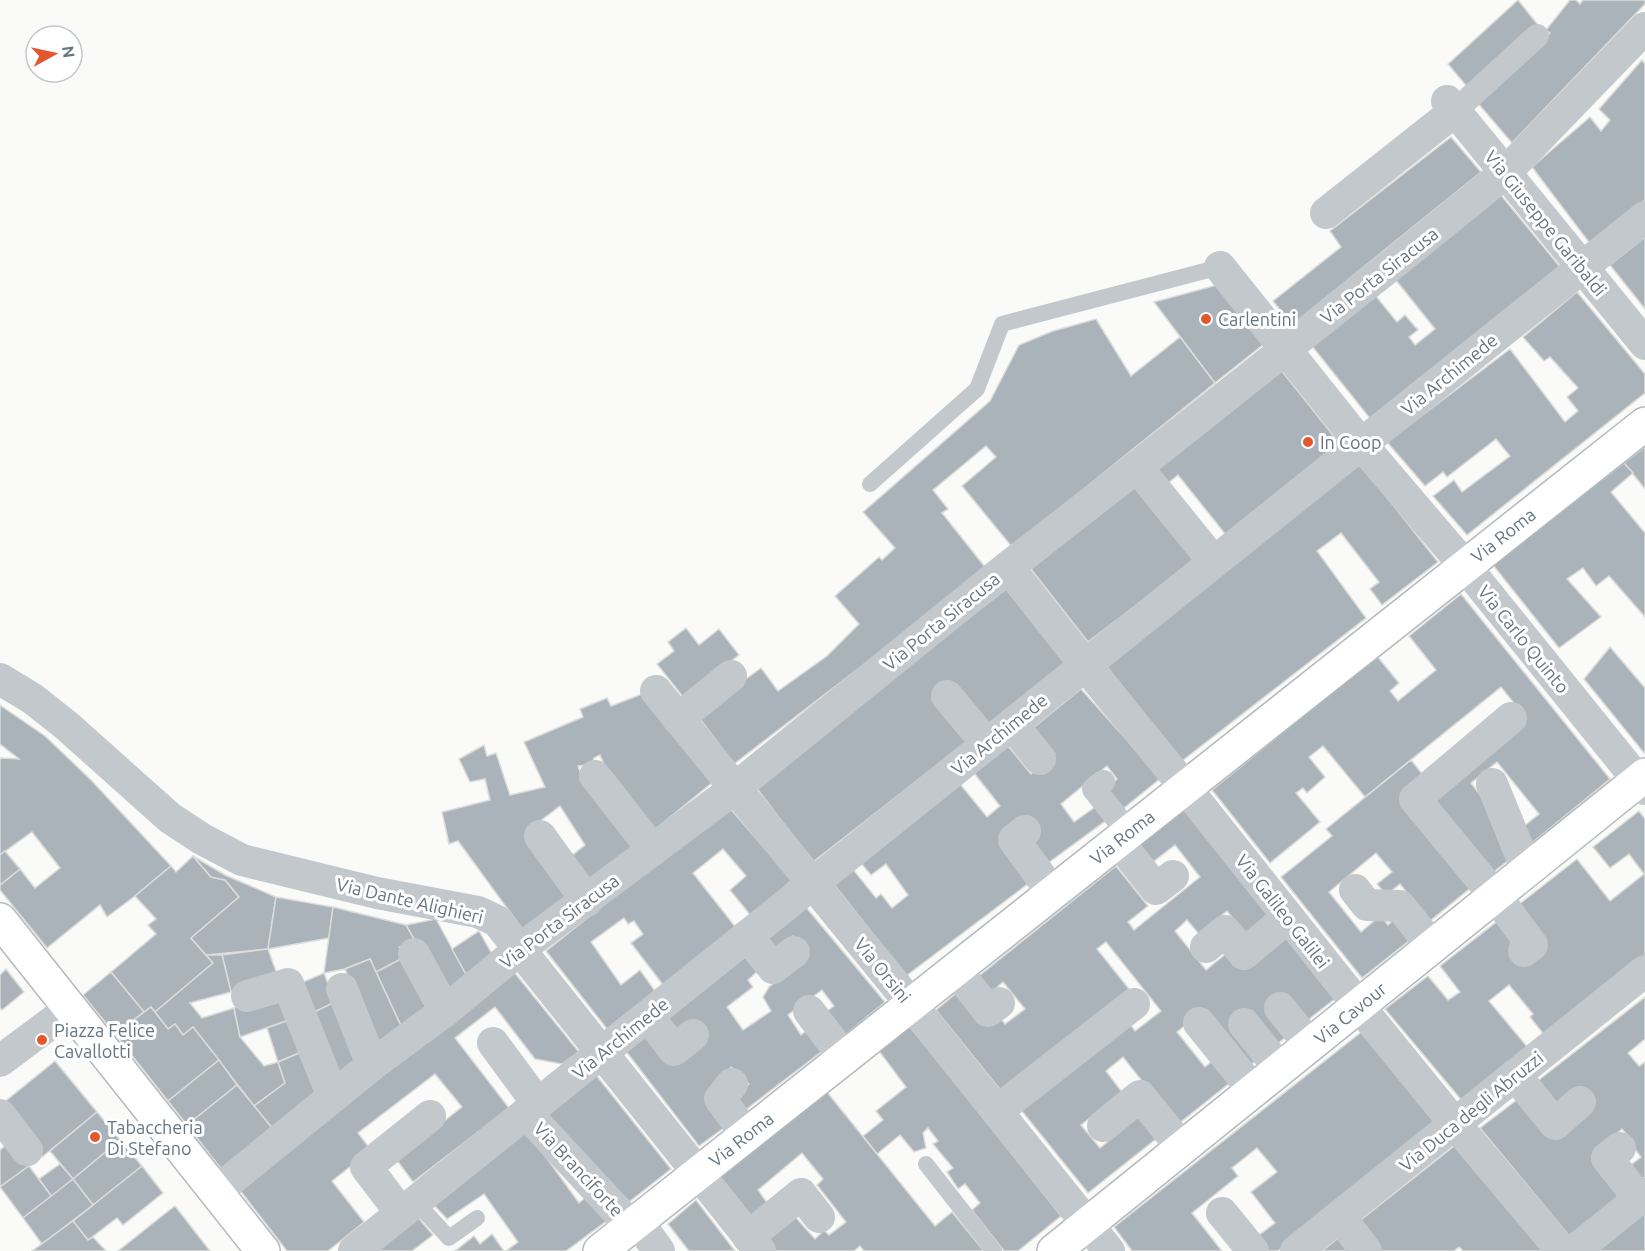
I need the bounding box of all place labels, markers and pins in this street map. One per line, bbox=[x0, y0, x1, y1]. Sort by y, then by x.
place label: Carlentini bbox=[1218, 309, 1296, 329]
marker: Carlentini bbox=[1199, 312, 1213, 326]
place label: In Coop bbox=[1320, 432, 1382, 452]
marker: In Coop bbox=[1301, 435, 1315, 449]
place label: Piazza Felice Cavallotti bbox=[54, 1020, 155, 1061]
marker: Piazza Felice Cavallotti bbox=[35, 1033, 49, 1047]
place label: Tabaccheria Di Stefano bbox=[107, 1117, 203, 1158]
marker: Tabaccheria Di Stefano bbox=[88, 1130, 102, 1144]

